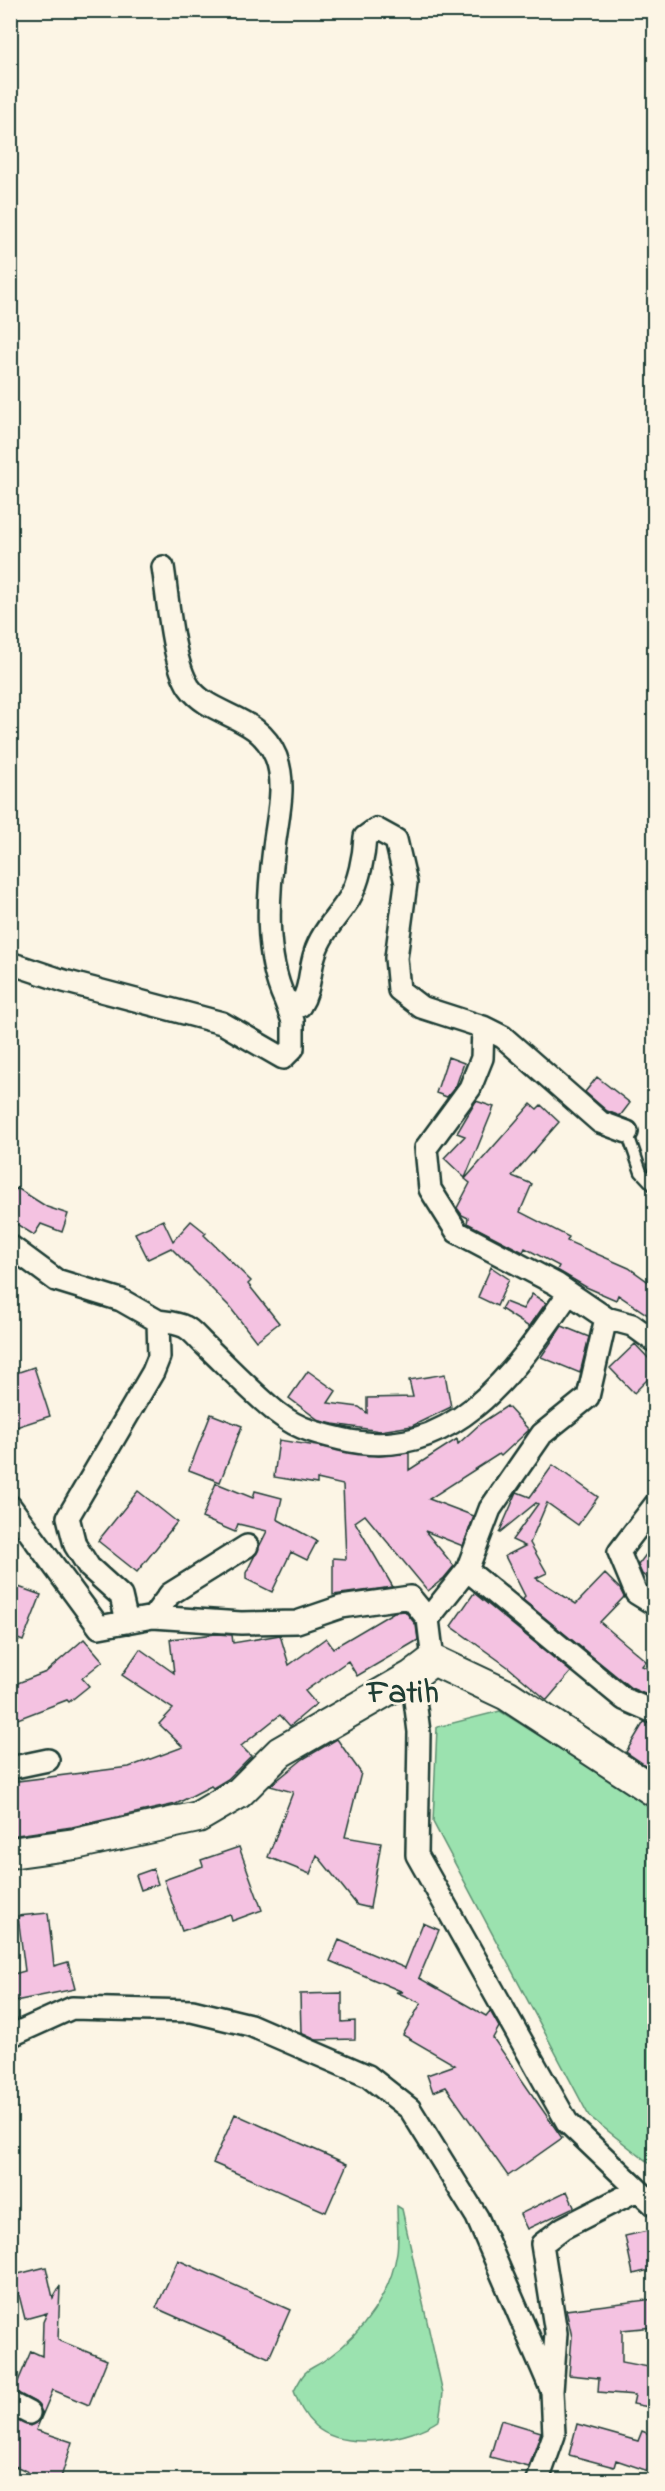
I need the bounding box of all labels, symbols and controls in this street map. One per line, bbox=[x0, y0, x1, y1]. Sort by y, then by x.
district label: Fatih bbox=[365, 1670, 439, 1718]

